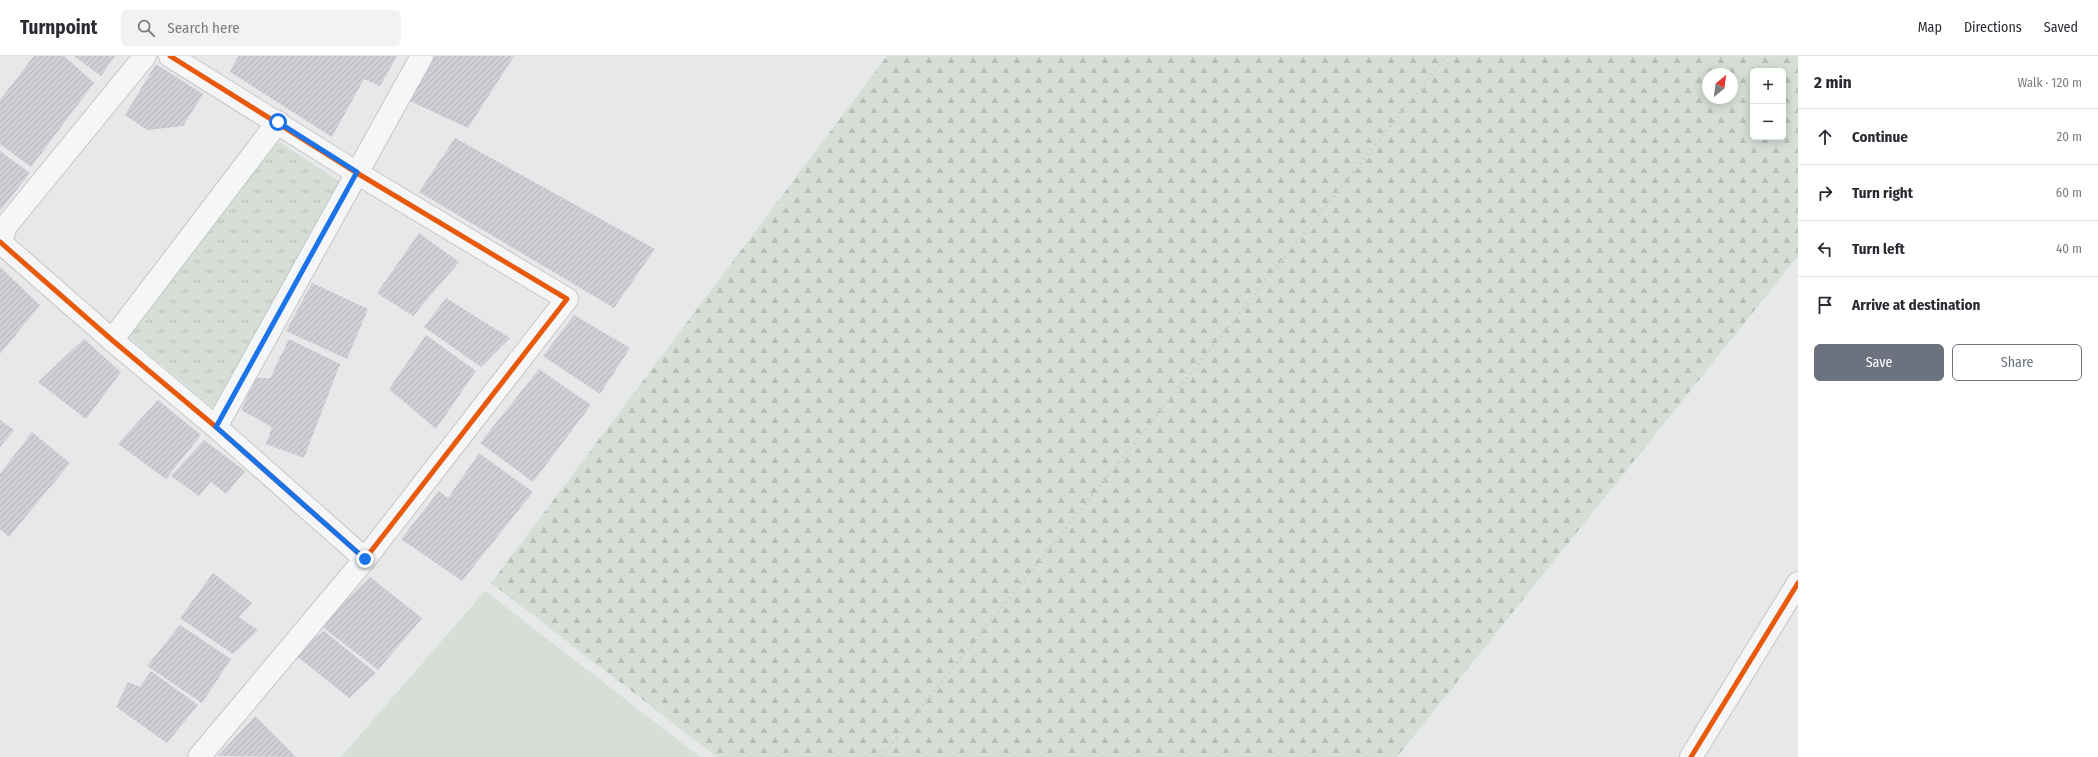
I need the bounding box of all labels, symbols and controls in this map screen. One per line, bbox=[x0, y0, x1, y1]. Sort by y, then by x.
search box bbox=[121, 10, 401, 46]
text: Turnpoint bbox=[20, 16, 97, 39]
icon: search bbox=[135, 17, 157, 39]
text: Search here bbox=[167, 19, 240, 37]
text: Map bbox=[1918, 19, 1942, 36]
text: Directions bbox=[1964, 19, 2022, 36]
text: Saved bbox=[2044, 19, 2078, 36]
north arrow bbox=[1702, 68, 1738, 104]
map controls bbox=[1750, 68, 1786, 140]
button: + bbox=[1750, 68, 1786, 104]
text: 2 min bbox=[1814, 72, 1852, 93]
text: Walk · 120 m bbox=[2017, 75, 2082, 90]
button: − bbox=[1750, 104, 1786, 140]
route start bbox=[269, 113, 287, 131]
icon: ahead bbox=[1814, 126, 1836, 148]
text: Continue bbox=[1852, 128, 1908, 146]
text: 20 m bbox=[2056, 129, 2082, 144]
icon: right bbox=[1814, 182, 1836, 204]
text: Turn right bbox=[1852, 184, 1913, 202]
text: 60 m bbox=[2056, 185, 2082, 200]
icon: left bbox=[1814, 238, 1836, 260]
text: Turn left bbox=[1852, 240, 1905, 258]
text: 40 m bbox=[2056, 241, 2082, 256]
icon: arrive bbox=[1814, 294, 1836, 316]
text: Arrive at destination bbox=[1852, 296, 1980, 314]
button: Save bbox=[1814, 344, 1944, 381]
button: Share bbox=[1952, 344, 2082, 381]
route end bbox=[356, 550, 374, 568]

